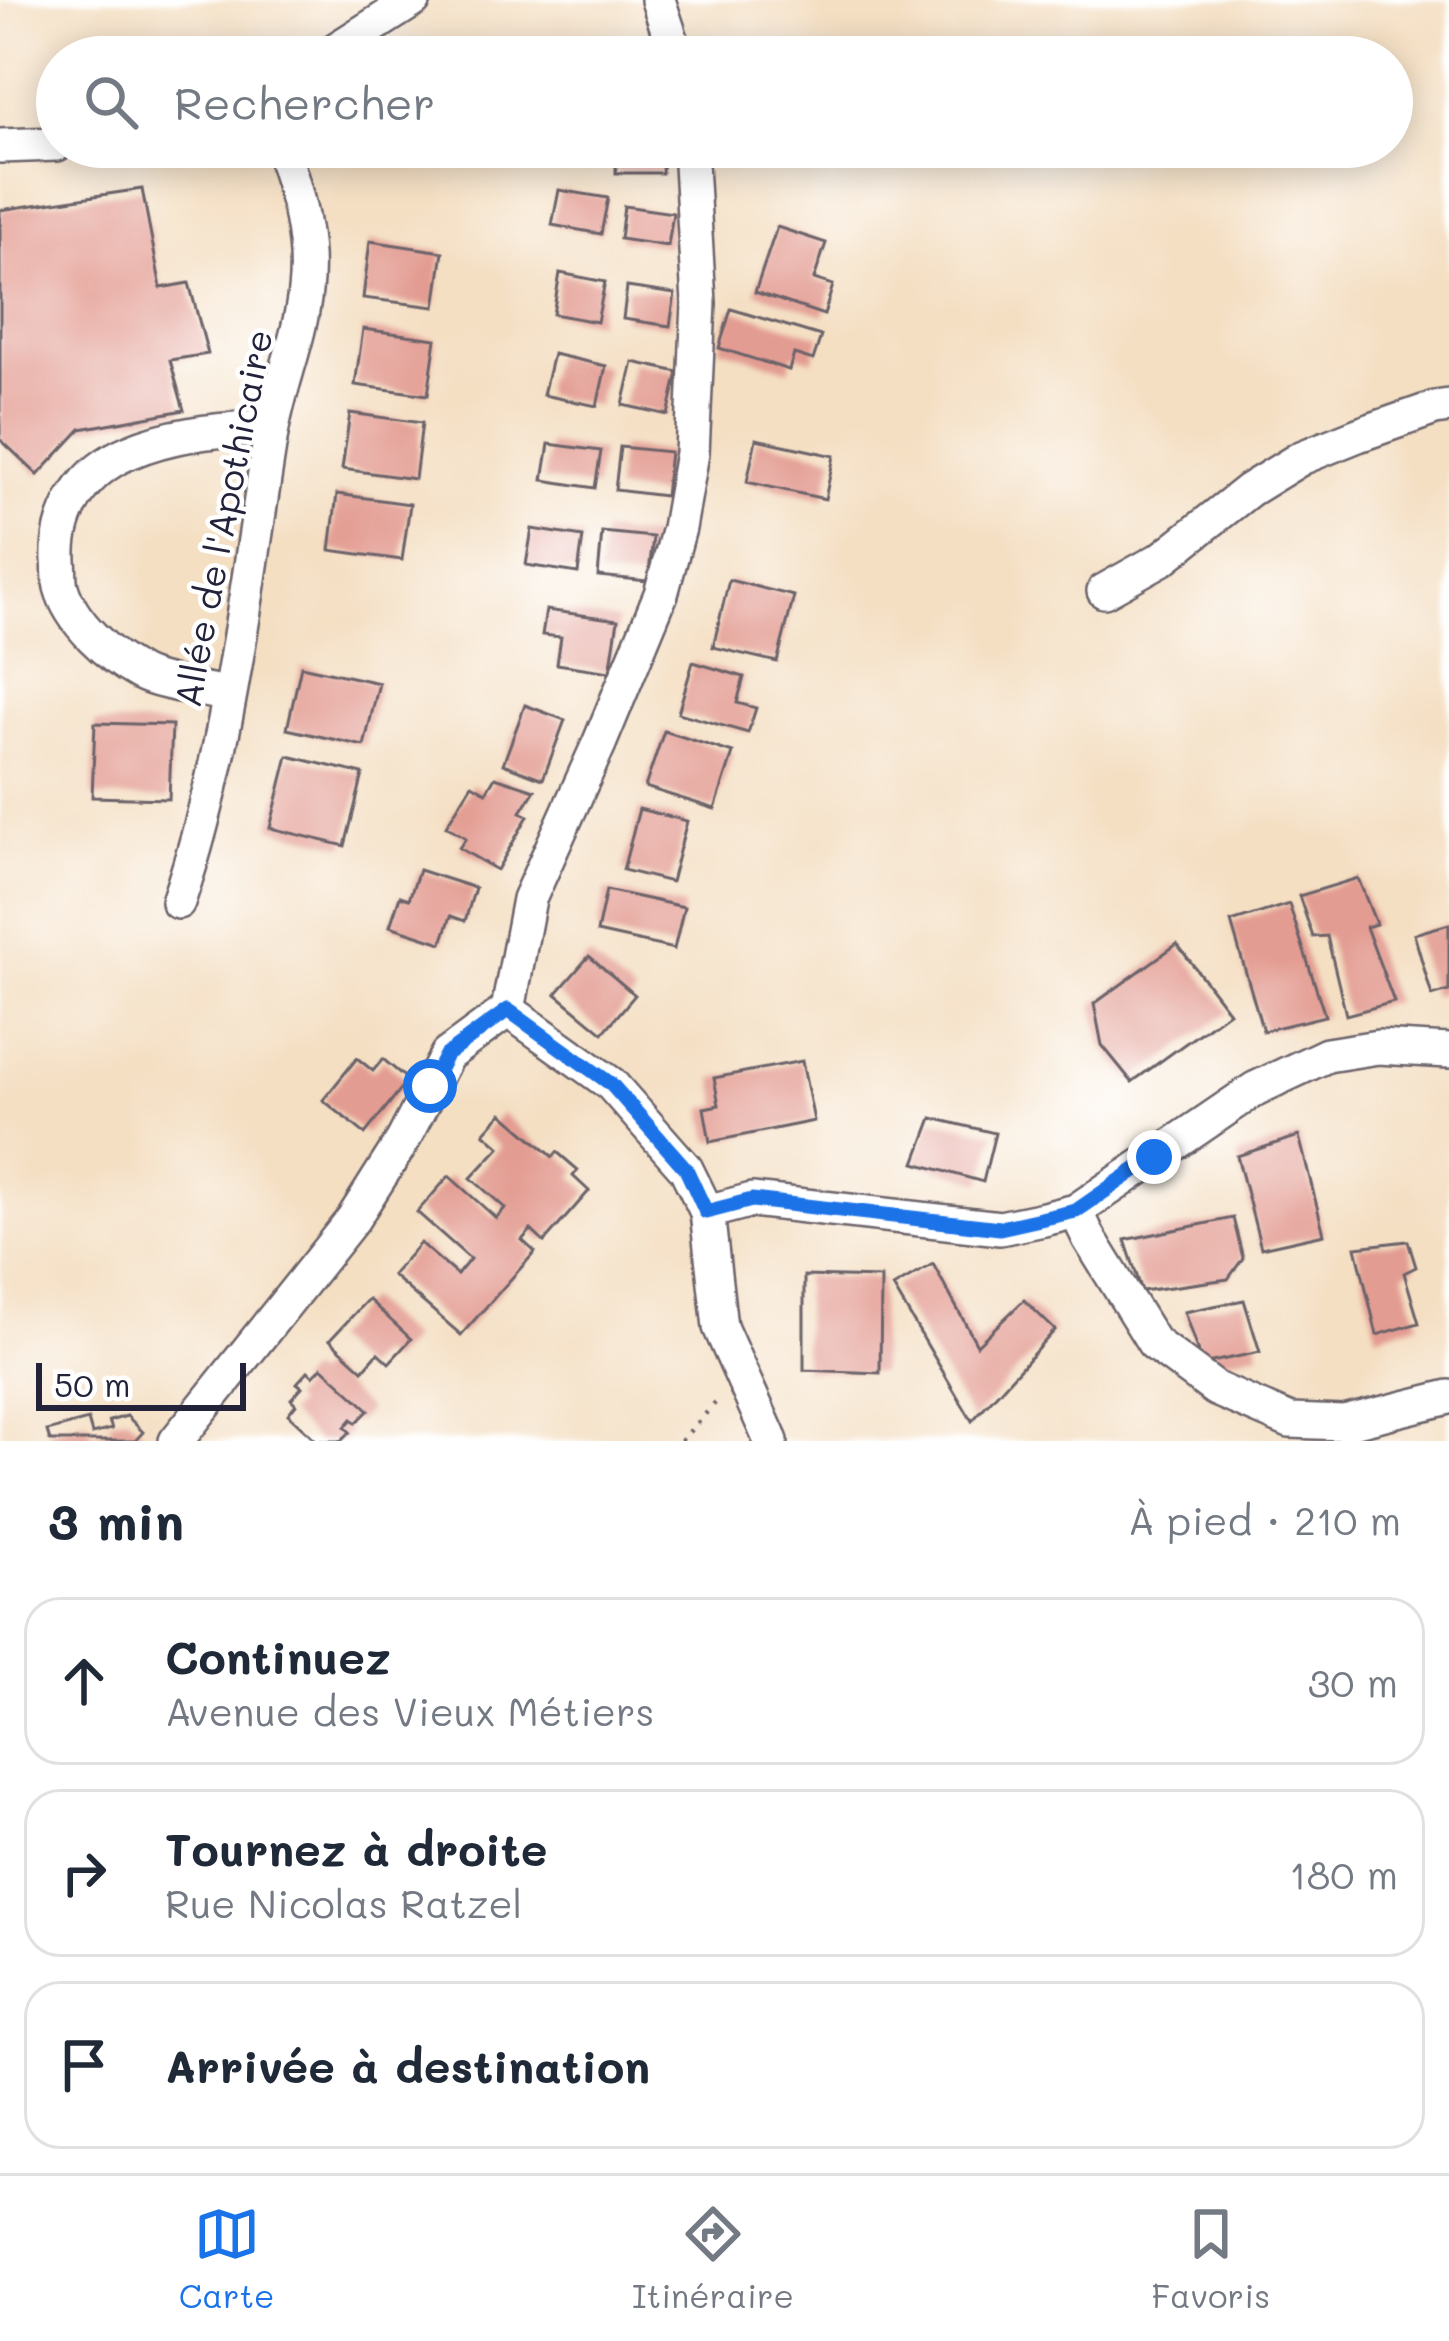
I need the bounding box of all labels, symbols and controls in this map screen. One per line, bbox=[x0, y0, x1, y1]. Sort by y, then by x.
search box bbox=[36, 36, 1413, 168]
icon: search bbox=[78, 69, 144, 135]
text: Rechercher bbox=[174, 73, 435, 131]
street label: Allée de l'Apothicaire bbox=[162, 325, 282, 711]
route start bbox=[403, 1059, 457, 1113]
route end bbox=[1127, 1130, 1181, 1184]
scale bar bbox=[36, 1357, 246, 1410]
text: 50 m bbox=[54, 1362, 130, 1405]
text: 3 min bbox=[48, 1486, 184, 1553]
text: À pied · 210 m bbox=[1128, 1494, 1401, 1545]
text: Continuez bbox=[165, 1627, 391, 1685]
icon: ahead bbox=[51, 1648, 117, 1714]
text: 30 m bbox=[1308, 1656, 1398, 1707]
text: Avenue des Vieux Métiers bbox=[165, 1685, 655, 1736]
text: Tournez à droite bbox=[165, 1819, 548, 1877]
icon: right bbox=[51, 1840, 117, 1906]
text: 180 m bbox=[1289, 1848, 1398, 1899]
text: Rue Nicolas Ratzel bbox=[165, 1877, 522, 1928]
icon: arrive bbox=[51, 2032, 117, 2098]
text: Arrivée à destination bbox=[165, 2036, 650, 2094]
tab: Carte bbox=[179, 2201, 274, 2316]
tab: Itinéraire bbox=[632, 2201, 794, 2316]
tab: Favoris bbox=[1151, 2201, 1270, 2316]

